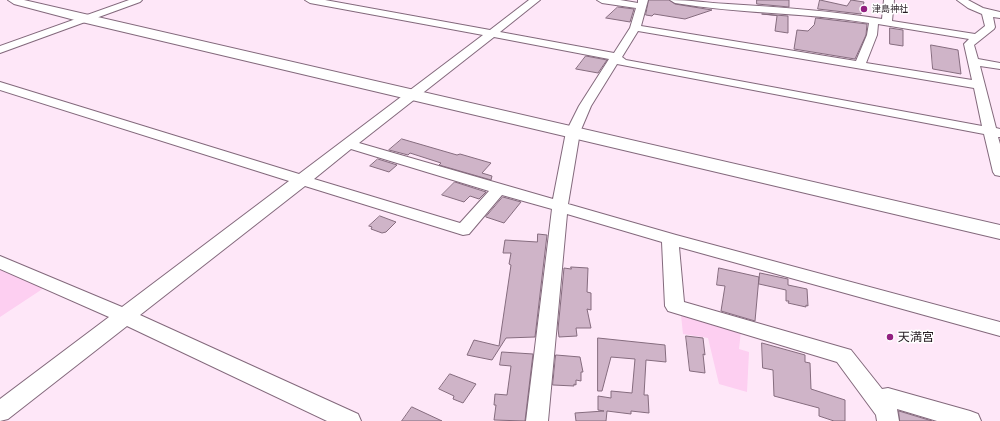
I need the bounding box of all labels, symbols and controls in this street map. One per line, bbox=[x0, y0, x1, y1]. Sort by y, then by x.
marker: 津島神社 bbox=[859, 4, 869, 14]
place label: 津島神社 bbox=[872, 4, 908, 14]
place label: 天満宮 bbox=[898, 330, 934, 344]
marker: 天満宮 bbox=[885, 332, 895, 342]

